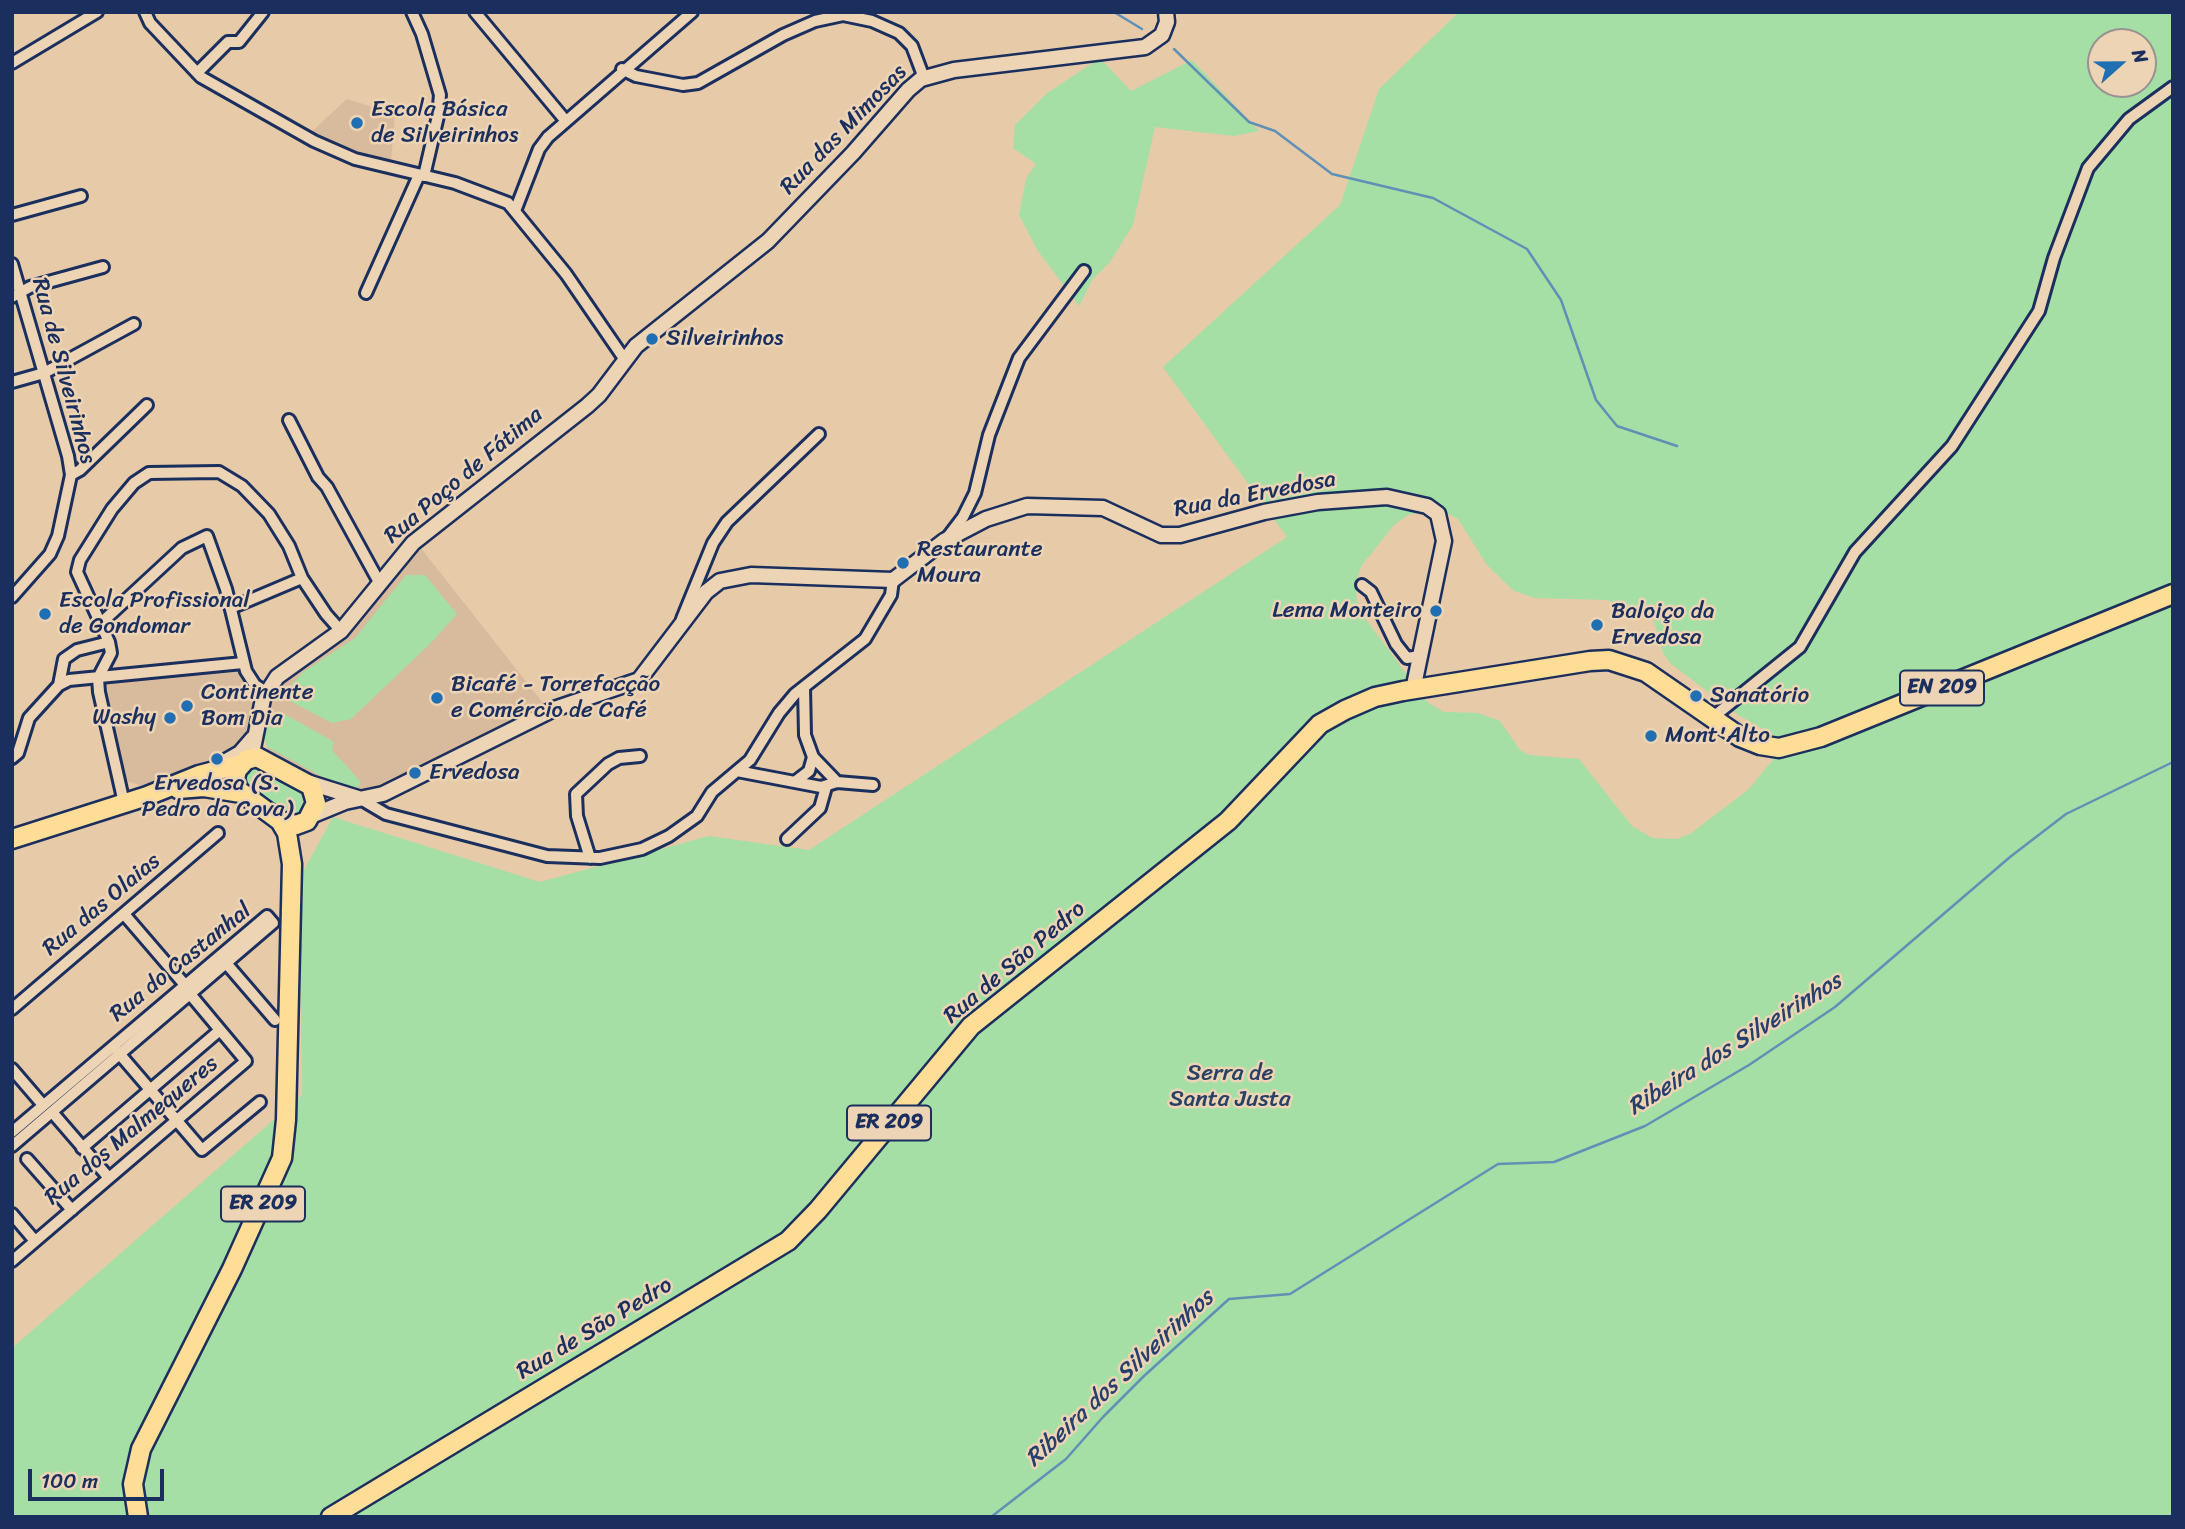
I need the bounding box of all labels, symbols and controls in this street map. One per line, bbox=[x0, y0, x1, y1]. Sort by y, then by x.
north arrow bbox=[2087, 28, 2157, 98]
text: N bbox=[2122, 44, 2158, 68]
street label: Rua das Mimosas bbox=[775, 59, 913, 201]
place label: Escola Básica de Silveirinhos bbox=[371, 96, 518, 150]
marker: Escola Básica de Silveirinhos bbox=[349, 115, 365, 131]
street label: Rua de Silveirinhos bbox=[25, 275, 101, 467]
place label: Silveirinhos bbox=[666, 325, 784, 353]
marker: Silveirinhos bbox=[644, 331, 660, 347]
street label: Rua Poço de Fátima bbox=[379, 402, 549, 550]
street label: Rua da Ervedosa bbox=[1172, 466, 1338, 524]
place label: Restaurante Moura bbox=[917, 536, 1043, 590]
marker: Restaurante Moura bbox=[895, 555, 911, 571]
place label: Escola Profissional de Gondomar bbox=[59, 587, 250, 641]
place label: Lema Monteiro bbox=[1272, 597, 1422, 625]
place label: Baloiço da Ervedosa bbox=[1611, 598, 1714, 652]
marker: Lema Monteiro bbox=[1428, 603, 1444, 619]
marker: Escola Profissional de Gondomar bbox=[37, 606, 53, 622]
marker: Baloiço da Ervedosa bbox=[1589, 617, 1605, 633]
road number: EN 209 bbox=[1900, 670, 1984, 706]
place label: Bicafé - Torrefacção e Comércio de Café bbox=[451, 671, 660, 725]
place label: Continente Bom Dia bbox=[201, 679, 314, 733]
place label: Sanatório bbox=[1710, 682, 1809, 710]
marker: Sanatório bbox=[1688, 688, 1704, 704]
marker: Bicafé - Torrefacção e Comércio de Café bbox=[429, 690, 445, 706]
marker: Continente Bom Dia bbox=[179, 698, 195, 714]
place label: Washy bbox=[92, 704, 156, 732]
marker: Washy bbox=[162, 710, 178, 726]
place label: Mont'Alto bbox=[1665, 722, 1770, 750]
marker: Mont'Alto bbox=[1643, 728, 1659, 744]
marker: Ervedosa (S. Pedro da Cova) bbox=[209, 751, 225, 767]
place label: Ervedosa bbox=[429, 759, 520, 787]
marker: Ervedosa bbox=[407, 765, 423, 781]
place label: Ervedosa (S. Pedro da Cova) bbox=[141, 770, 293, 824]
street label: Rua das Olaias bbox=[37, 848, 167, 962]
street label: Rua de São Pedro bbox=[939, 896, 1091, 1030]
street label: Rua do Castanhal bbox=[105, 897, 257, 1029]
water label: Ribeira dos Silveirinhos bbox=[1623, 968, 1847, 1122]
street label: Rua dos Malmequeres bbox=[40, 1050, 224, 1212]
park label: Serra de Santa Justa bbox=[1169, 1060, 1291, 1114]
road number: ER 209 bbox=[847, 1106, 931, 1140]
road number: ER 209 bbox=[221, 1186, 305, 1222]
street label: Rua de São Pedro bbox=[512, 1272, 678, 1386]
water label: Ribeira dos Silveirinhos bbox=[1020, 1285, 1220, 1473]
scale bar bbox=[32, 1456, 168, 1500]
text: 100 m bbox=[41, 1462, 98, 1500]

